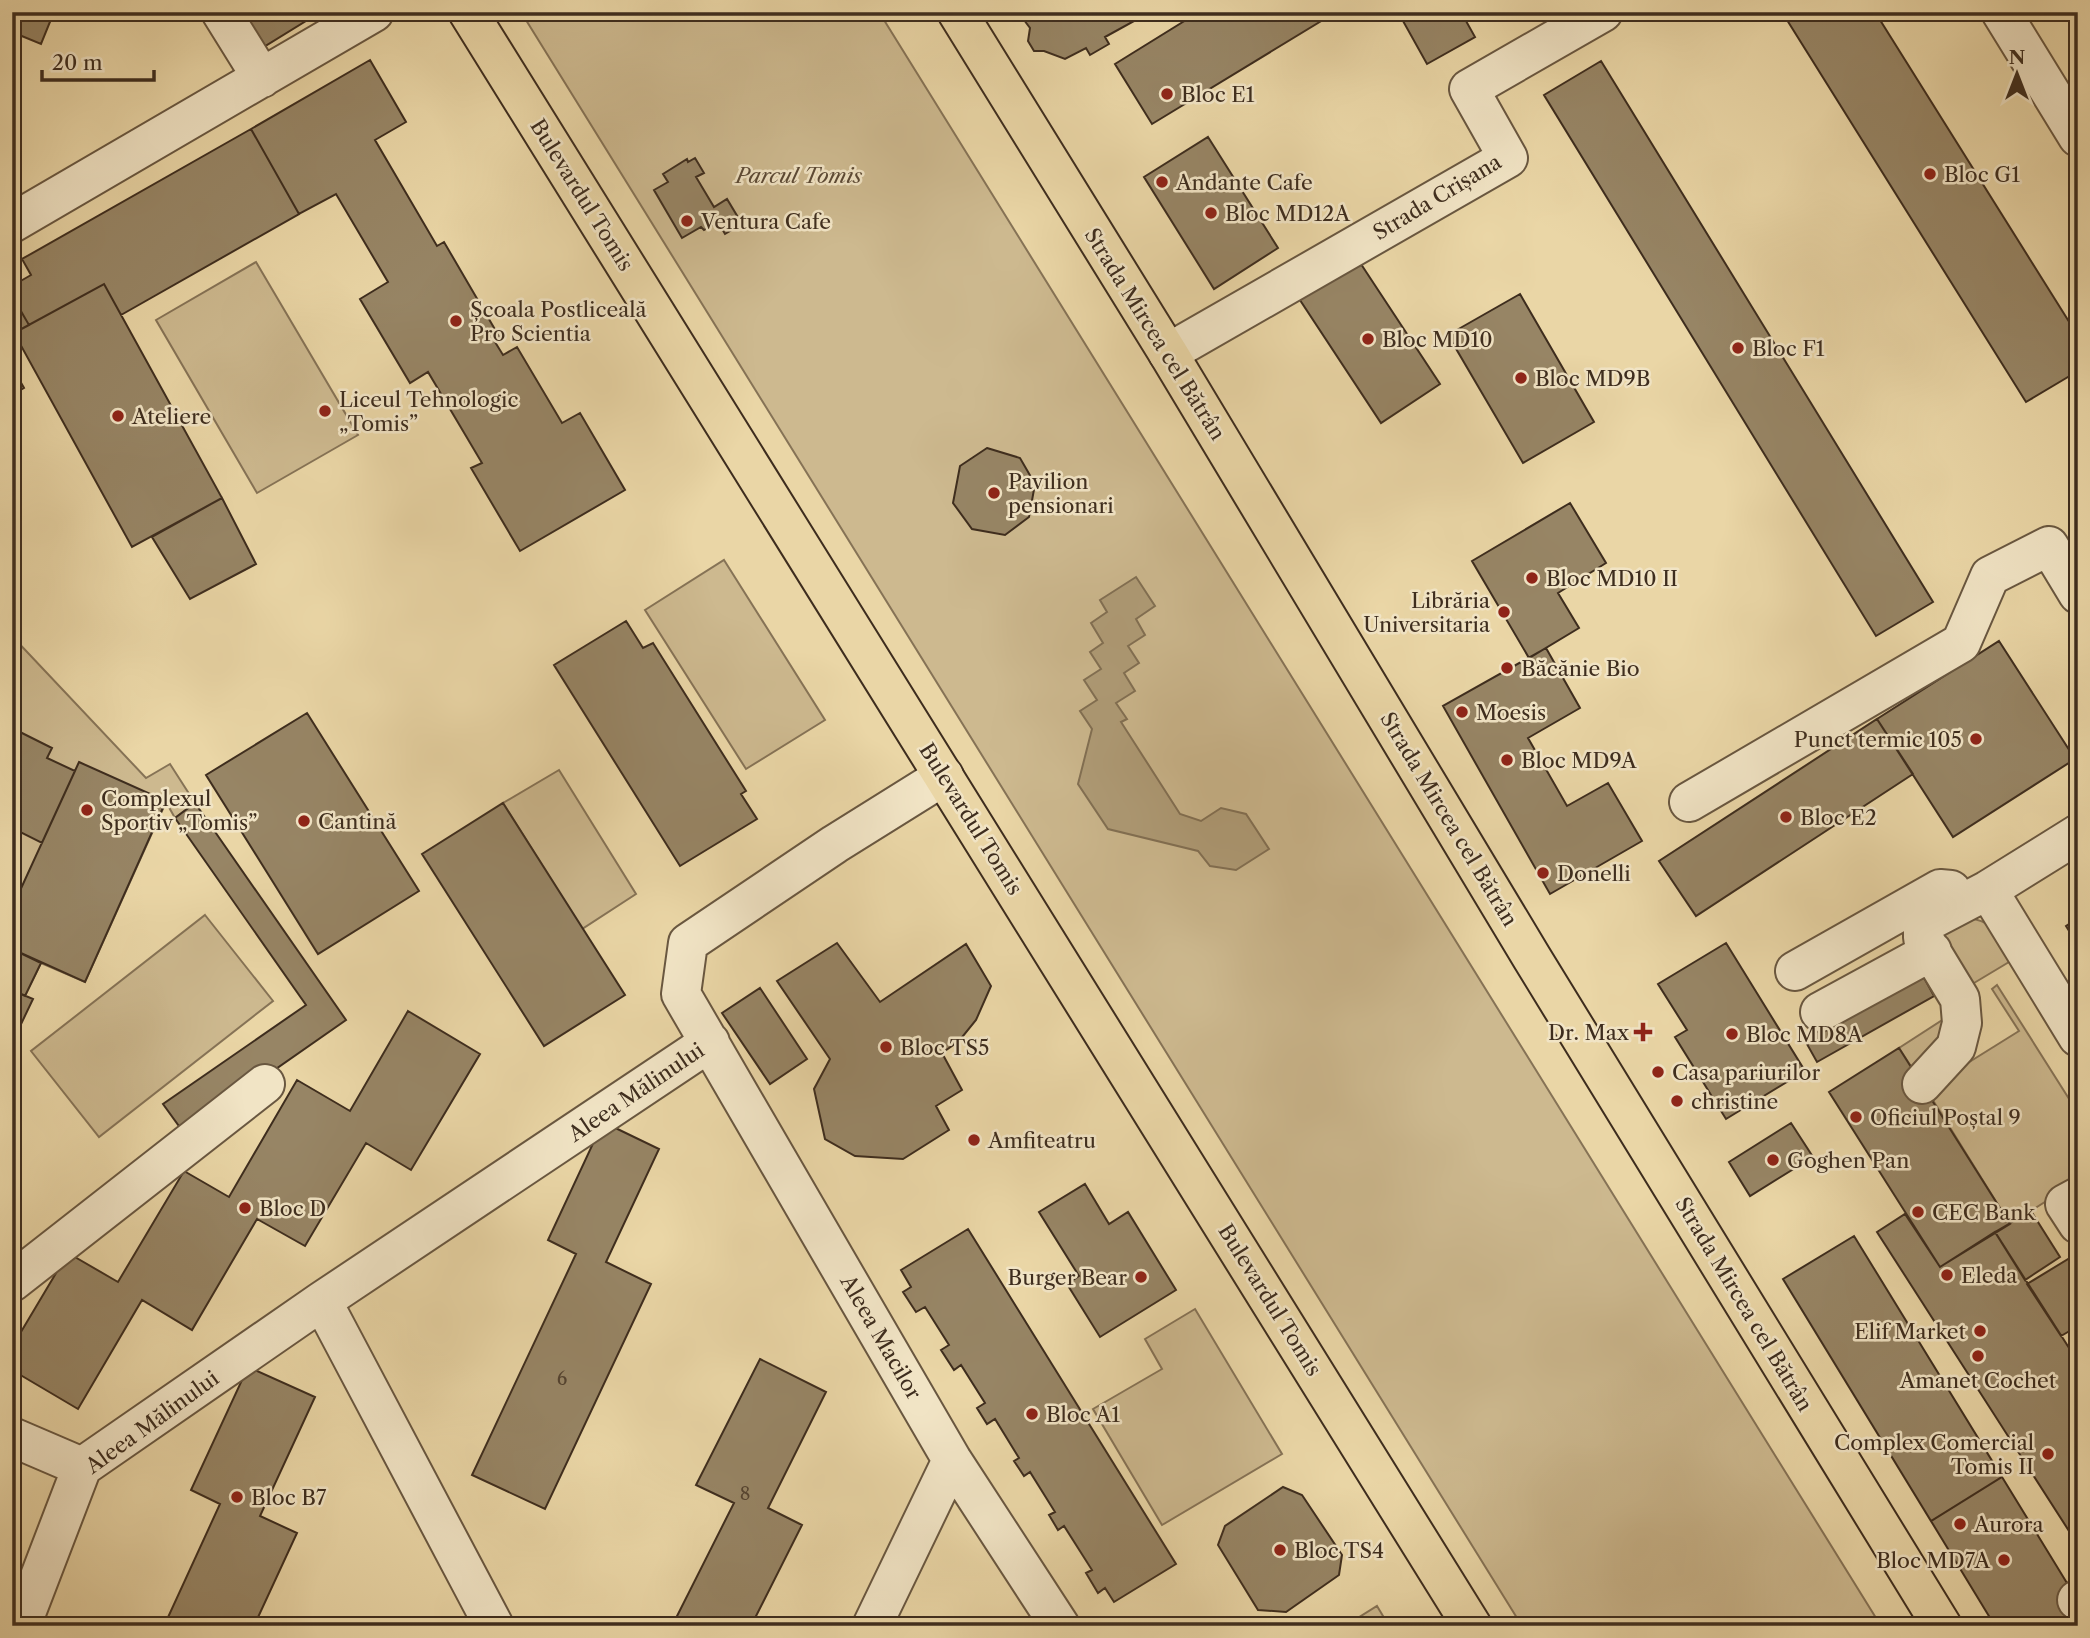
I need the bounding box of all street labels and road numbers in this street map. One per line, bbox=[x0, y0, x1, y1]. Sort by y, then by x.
street label: Bulevardul Tomis bbox=[525, 114, 639, 276]
street label: Strada Crișana bbox=[1368, 148, 1506, 245]
street label: Strada Mircea cel Bătrân bbox=[1079, 223, 1231, 445]
street label: Strada Mircea cel Bătrân bbox=[1375, 707, 1523, 931]
street label: Bulevardul Tomis bbox=[914, 738, 1028, 900]
street label: Aleea Mălinului bbox=[563, 1037, 709, 1147]
street label: Strada Mircea cel Bătrân bbox=[1670, 1192, 1818, 1416]
street label: Bulevardul Tomis bbox=[1213, 1219, 1327, 1381]
street label: Aleea Macilor bbox=[835, 1270, 927, 1404]
street label: Aleea Mălinului bbox=[80, 1365, 223, 1479]

